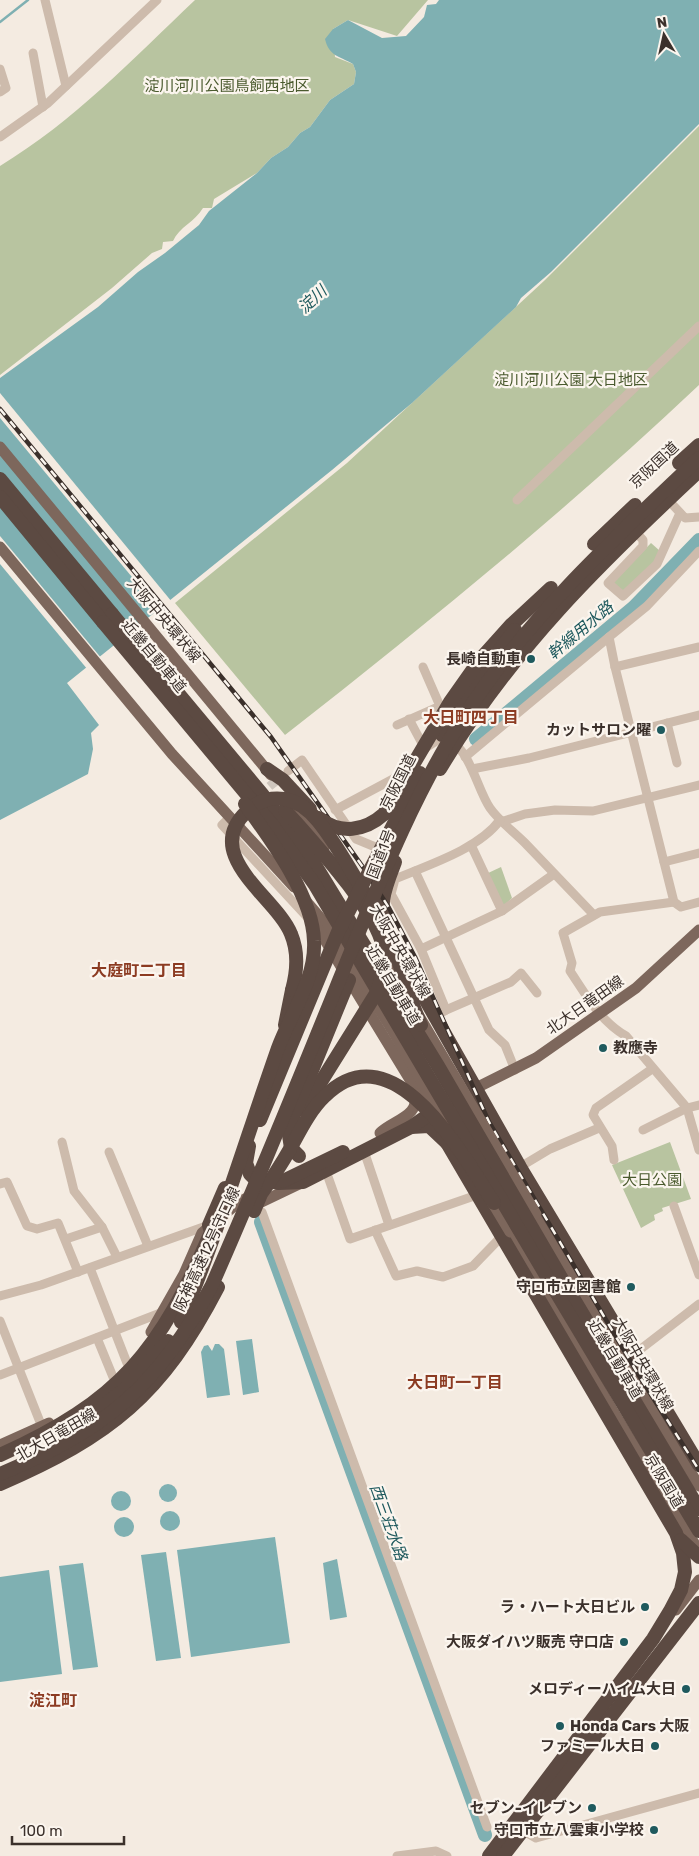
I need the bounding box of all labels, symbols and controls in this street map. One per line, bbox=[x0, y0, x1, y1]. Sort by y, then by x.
north arrow bbox=[639, 10, 689, 60]
text: N bbox=[656, 13, 668, 32]
park label: 淀川河川公園鳥飼西地区 bbox=[144, 77, 310, 95]
water label: 淀川 bbox=[294, 280, 332, 317]
park label: 淀川河川公園 大日地区 bbox=[494, 371, 648, 389]
street label: 京阪国道 bbox=[626, 438, 682, 492]
street label: 大阪中央環状線 bbox=[123, 574, 205, 666]
water label: 幹線用水路 bbox=[544, 596, 619, 663]
street label: 近畿自動車道 bbox=[118, 616, 190, 696]
place label: 長崎自動車 bbox=[446, 650, 521, 668]
marker: 長崎自動車 bbox=[525, 653, 537, 665]
district label: 大日町四丁目 bbox=[423, 708, 519, 727]
place label: カットサロン曜 bbox=[546, 721, 651, 739]
marker: カットサロン曜 bbox=[655, 724, 667, 736]
street label: 京阪国道 bbox=[376, 751, 420, 813]
street label: 国道1号 bbox=[363, 827, 399, 881]
street label: 大阪中央環状線 bbox=[366, 901, 434, 1001]
street label: 近畿自動車道 bbox=[362, 942, 424, 1028]
district label: 大庭町二丁目 bbox=[91, 961, 187, 980]
street label: 北大日竜田線 bbox=[543, 972, 627, 1038]
place label: 教應寺 bbox=[613, 1039, 658, 1057]
marker: 教應寺 bbox=[597, 1042, 609, 1054]
park label: 大日公園 bbox=[622, 1171, 682, 1189]
street label: 阪神高速12号守口線 bbox=[170, 1184, 244, 1314]
place label: 守口市立図書館 bbox=[516, 1278, 621, 1296]
marker: 守口市立図書館 bbox=[625, 1281, 637, 1293]
street label: 大阪中央環状線 bbox=[609, 1314, 677, 1414]
street label: 近畿自動車道 bbox=[584, 1316, 646, 1402]
district label: 大日町一丁目 bbox=[407, 1373, 503, 1392]
street label: 北大日竜田線 bbox=[13, 1405, 99, 1465]
street label: 京阪国道 bbox=[641, 1451, 687, 1511]
water label: 西三荘水路 bbox=[366, 1481, 412, 1565]
place label: ラ・ハート大日ビル bbox=[500, 1598, 635, 1616]
marker: ラ・ハート大日ビル bbox=[639, 1601, 651, 1613]
place label: 大阪ダイハツ販売 守口店 bbox=[446, 1633, 614, 1651]
marker: 大阪ダイハツ販売 守口店 bbox=[618, 1636, 630, 1648]
place label: メロディーハイム大日 bbox=[528, 1680, 676, 1698]
marker: メロディーハイム大日 bbox=[680, 1683, 692, 1695]
district label: 淀江町 bbox=[29, 1691, 77, 1710]
place label: Honda Cars 大阪 bbox=[570, 1717, 689, 1735]
marker: Honda Cars 大阪 bbox=[554, 1720, 566, 1732]
place label: ファミール大日 bbox=[540, 1737, 645, 1755]
marker: ファミール大日 bbox=[649, 1740, 661, 1752]
place label: セブン-イレブン bbox=[470, 1799, 582, 1817]
marker: セブン-イレブン bbox=[586, 1802, 598, 1814]
scale bar bbox=[12, 1814, 125, 1846]
place label: 守口市立八雲東小学校 bbox=[494, 1821, 644, 1839]
text: 100 m bbox=[20, 1822, 62, 1840]
marker: 守口市立八雲東小学校 bbox=[648, 1824, 660, 1836]

